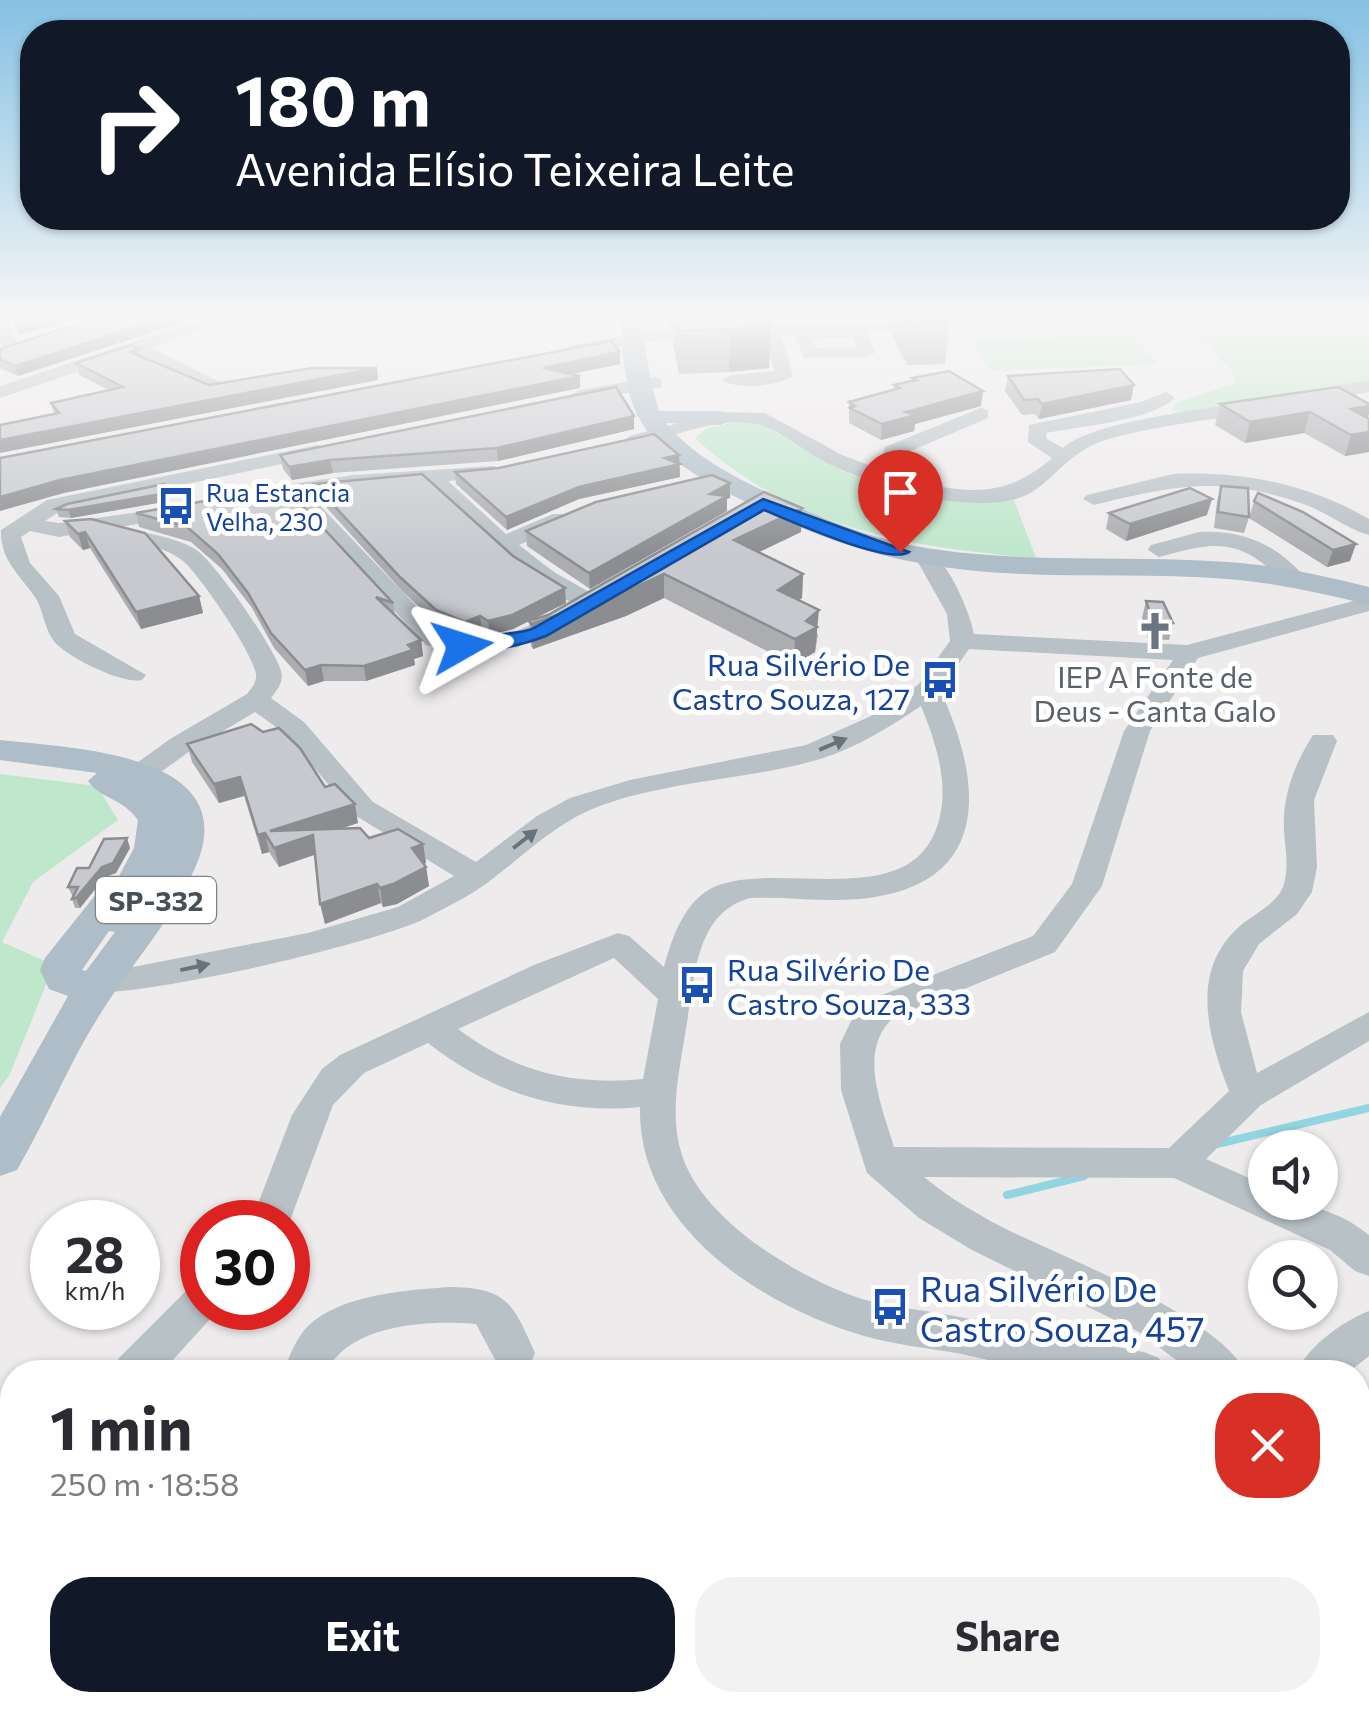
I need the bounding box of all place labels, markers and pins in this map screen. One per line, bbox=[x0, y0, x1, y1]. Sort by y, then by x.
pin bbox=[858, 450, 943, 553]
place label: Rua Estancia Velha, 230 bbox=[206, 477, 350, 536]
bus stop icon: Rua Estancia Velha, 230 bbox=[155, 485, 197, 527]
church icon: IEP A Fonte de Deus - Canta Galo bbox=[1134, 610, 1176, 652]
place label: Rua Silvério De Castro Souza, 127 bbox=[672, 645, 910, 716]
place label: IEP A Fonte de Deus - Canta Galo bbox=[1034, 657, 1276, 728]
bus stop icon: Rua Silvério De Castro Souza, 127 bbox=[919, 659, 961, 701]
place label: Rua Silvério De Castro Souza, 333 bbox=[727, 950, 971, 1021]
bus stop icon: Rua Silvério De Castro Souza, 333 bbox=[676, 964, 718, 1006]
place label: Rua Silvério De Castro Souza, 457 bbox=[920, 1266, 1204, 1349]
bus stop icon: Rua Silvério De Castro Souza, 457 bbox=[869, 1286, 911, 1328]

